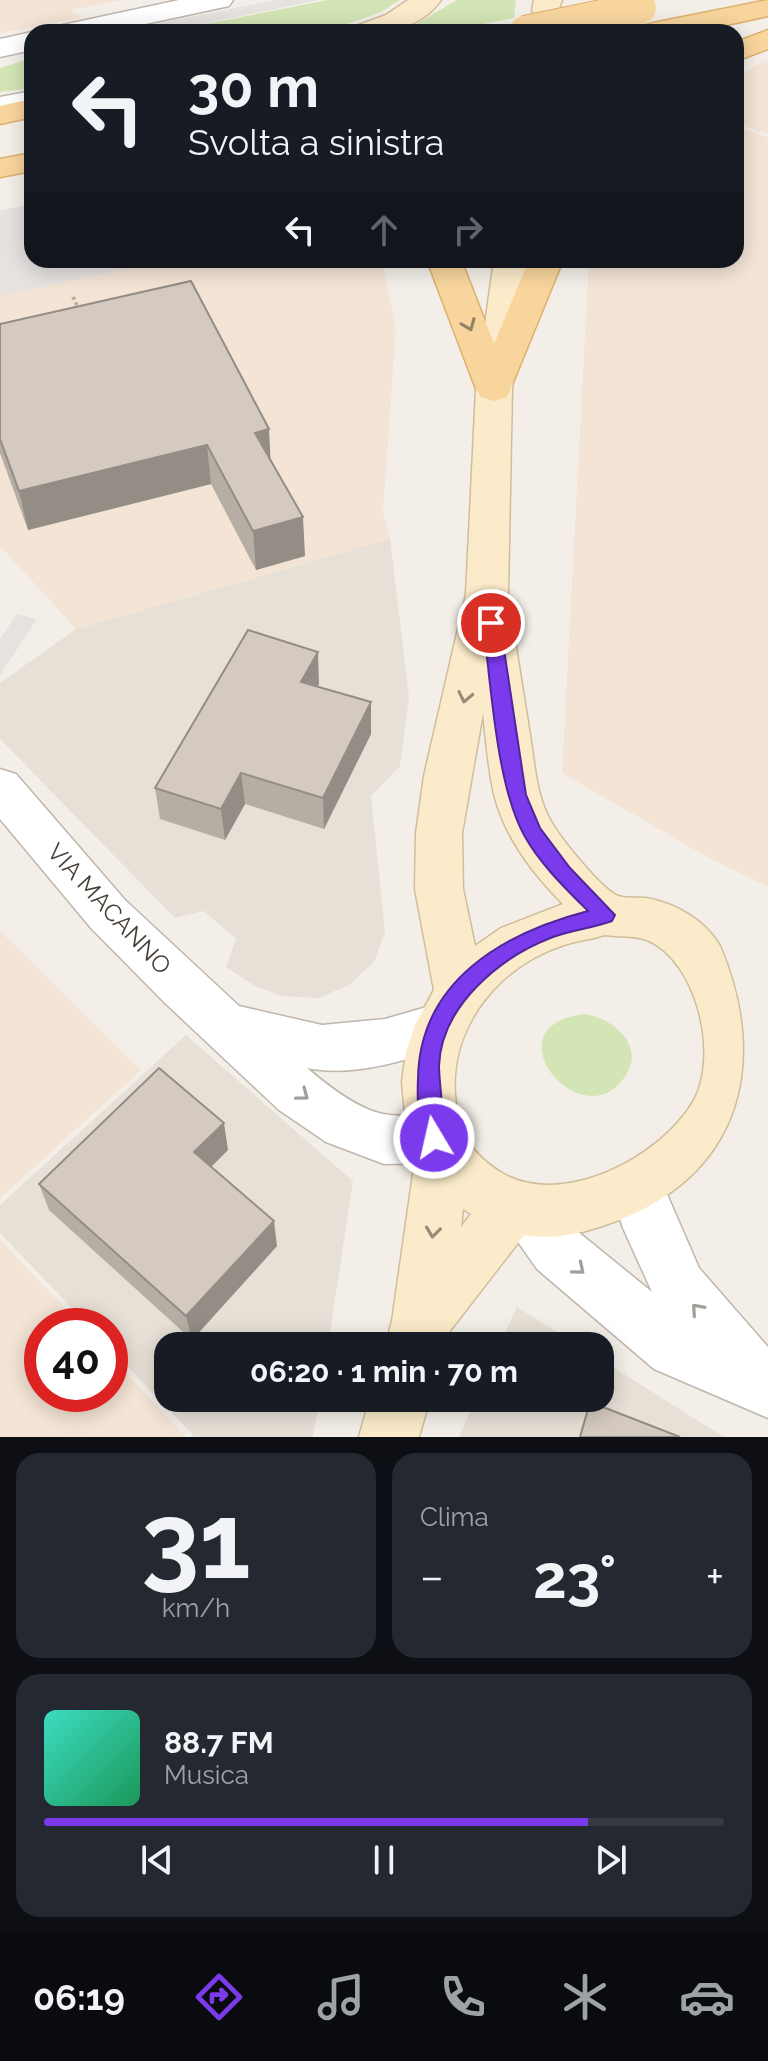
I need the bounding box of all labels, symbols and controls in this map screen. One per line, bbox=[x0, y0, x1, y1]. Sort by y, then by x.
text: 30 m bbox=[188, 54, 319, 120]
icon: left bbox=[56, 56, 160, 160]
text: Svolta a sinistra bbox=[188, 121, 444, 163]
icon: left bbox=[278, 208, 322, 252]
icon: ahead bbox=[362, 208, 406, 252]
icon: right bbox=[446, 208, 490, 252]
one-way arrow bbox=[459, 317, 476, 331]
pin bbox=[457, 589, 525, 657]
icon: arrive bbox=[469, 601, 513, 645]
one-way arrow bbox=[457, 690, 474, 704]
street label: VIA MACANNO bbox=[41, 837, 177, 980]
one-way arrow bbox=[294, 1086, 308, 1100]
position arrow bbox=[392, 1096, 476, 1180]
one-way arrow bbox=[425, 1225, 442, 1239]
one-way arrow bbox=[570, 1259, 584, 1274]
one-way arrow bbox=[693, 1304, 707, 1319]
speed limit sign: 40 bbox=[24, 1308, 128, 1412]
text: 06:20 · 1 min · 70 m bbox=[250, 1354, 518, 1389]
text: 31 bbox=[141, 1480, 251, 1602]
text: Clima bbox=[420, 1502, 489, 1532]
text: 23° bbox=[533, 1542, 616, 1612]
text: − bbox=[420, 1551, 444, 1602]
text: + bbox=[706, 1551, 724, 1602]
text: km/h bbox=[162, 1593, 230, 1623]
text: 88.7 FM bbox=[164, 1725, 274, 1760]
text: Musica bbox=[164, 1760, 249, 1790]
icon: previous bbox=[135, 1838, 179, 1882]
icon: pause bbox=[362, 1838, 406, 1882]
icon: next bbox=[589, 1838, 633, 1882]
icon: directions bbox=[191, 1969, 247, 2025]
icon: music bbox=[313, 1969, 369, 2025]
icon: phone bbox=[435, 1969, 491, 2025]
icon: climate bbox=[557, 1969, 613, 2025]
icon: car bbox=[679, 1969, 735, 2025]
text: 06:19 bbox=[33, 1976, 125, 2018]

